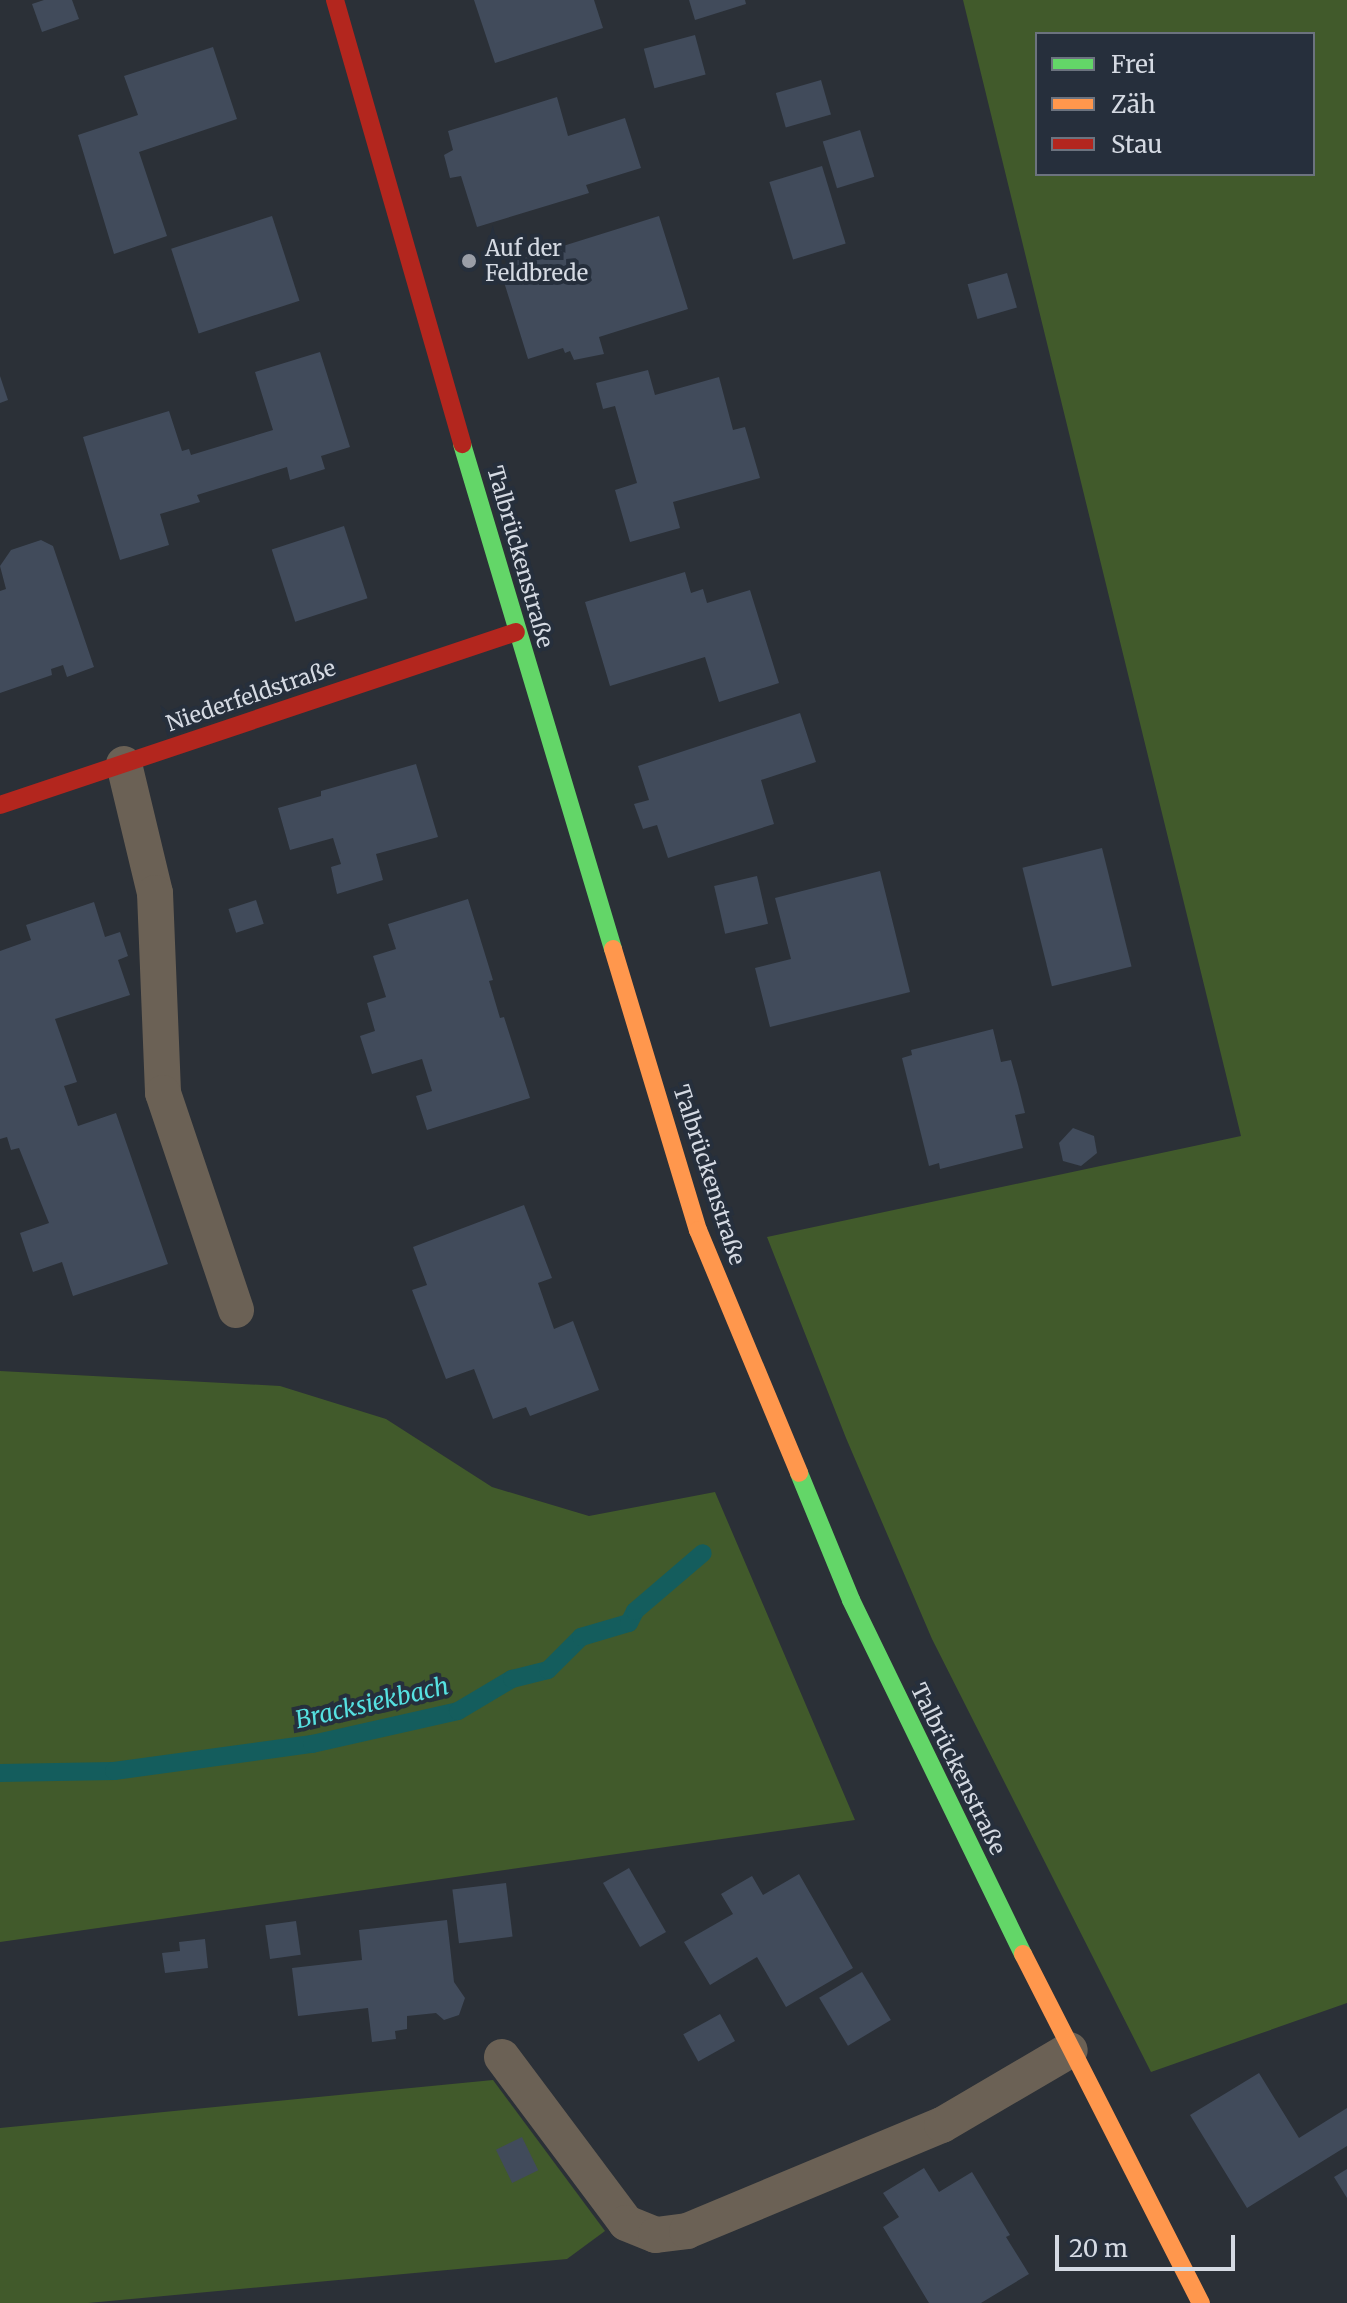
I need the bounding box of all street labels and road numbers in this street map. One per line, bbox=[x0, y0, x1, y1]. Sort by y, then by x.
street label: Talbrückenstraße bbox=[481, 463, 559, 651]
street label: Niederfeldstraße bbox=[163, 655, 339, 737]
street label: Talbrückenstraße bbox=[667, 1082, 751, 1268]
street label: Talbrückenstraße bbox=[905, 1679, 1011, 1859]

